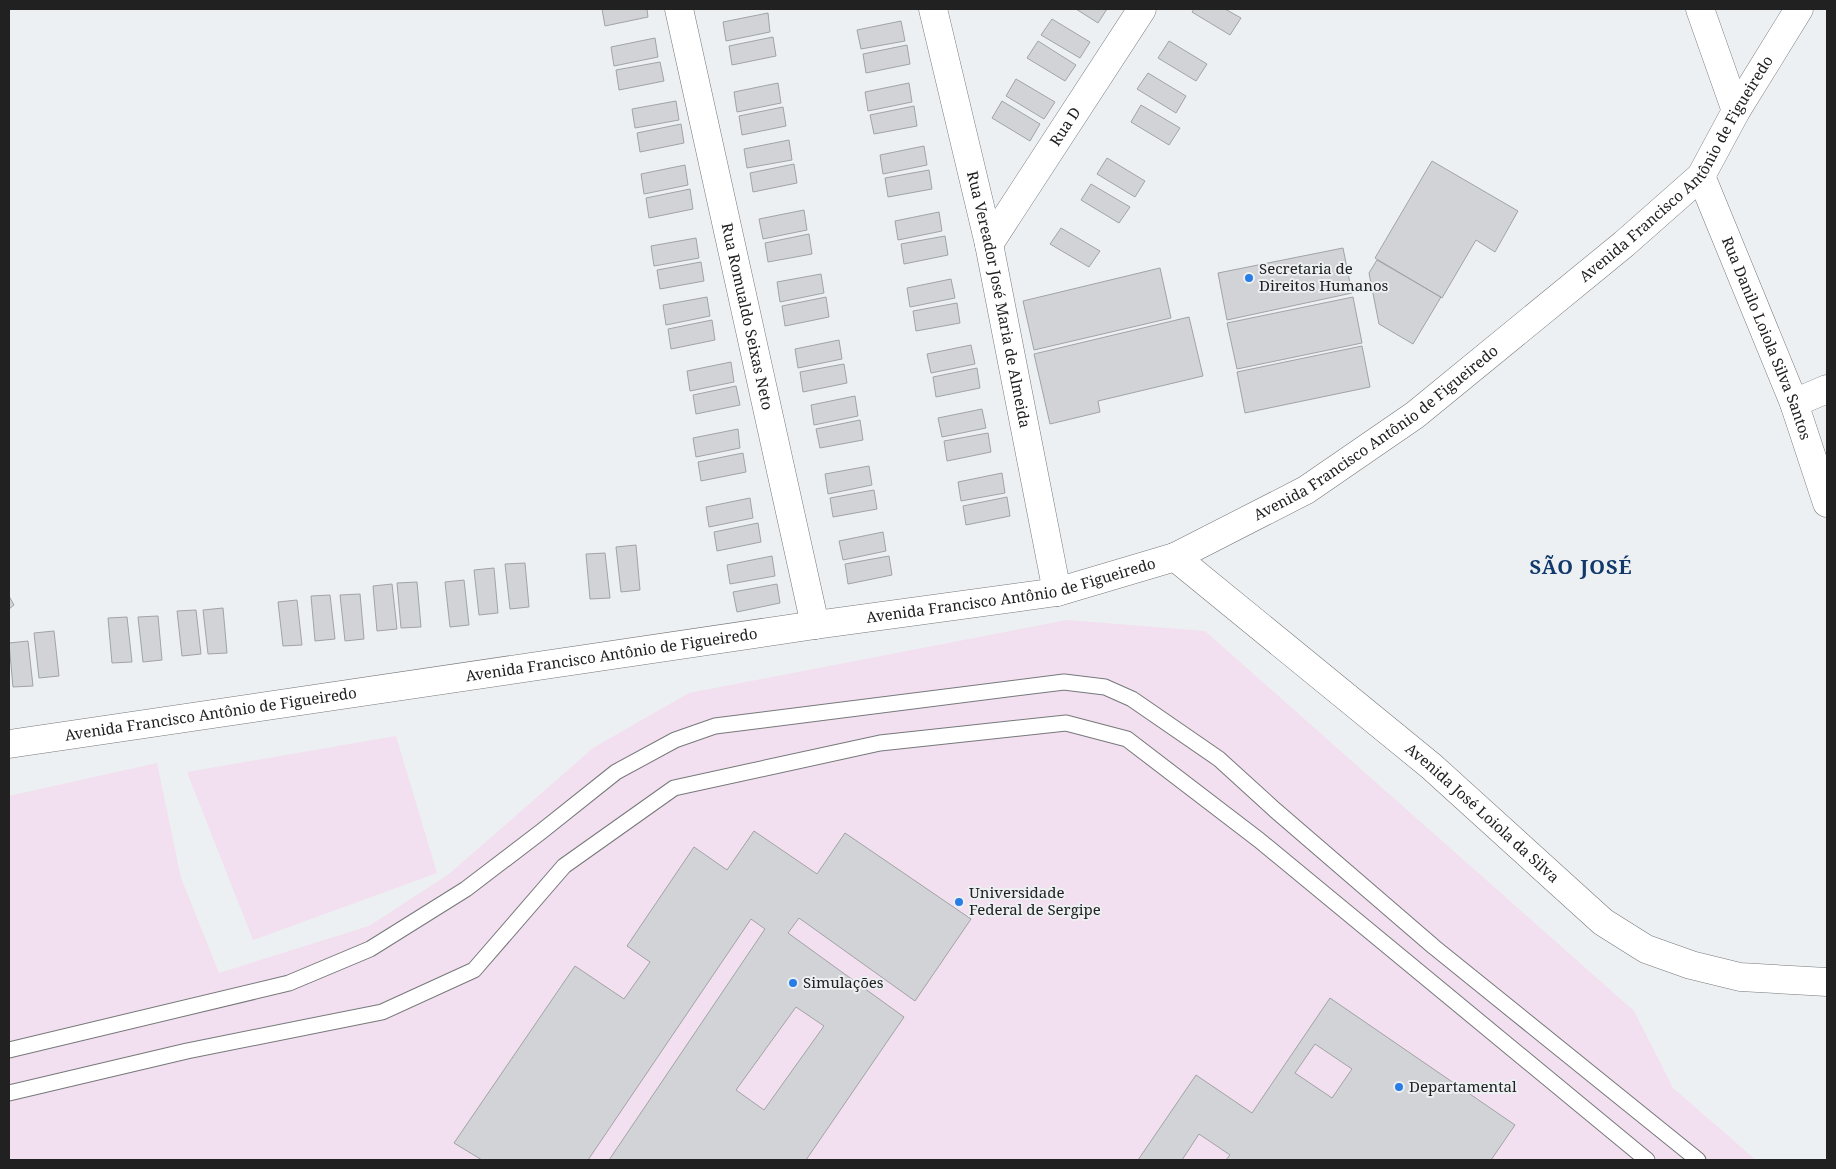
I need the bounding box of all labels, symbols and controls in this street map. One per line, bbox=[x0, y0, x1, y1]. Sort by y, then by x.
street label: Avenida Francisco Antônio de Figueiredo bbox=[1575, 51, 1777, 286]
street label: Rua D bbox=[1045, 103, 1085, 149]
street label: Rua Vereador José Maria de Almeida bbox=[963, 169, 1036, 430]
street label: Rua Romualdo Seixas Neto bbox=[718, 221, 778, 412]
street label: Rua Danilo Loiola Silva Santos bbox=[1718, 233, 1816, 442]
place label: Secretaria de Direitos Humanos bbox=[1259, 258, 1389, 295]
marker: Secretaria de Direitos Humanos bbox=[1243, 272, 1255, 284]
street label: Avenida Francisco Antônio de Figueiredo bbox=[1250, 340, 1502, 524]
street label: Avenida Francisco Antônio de Figueiredo bbox=[865, 552, 1158, 627]
district label: SÃO JOSÉ bbox=[1529, 553, 1633, 580]
street label: Avenida Francisco Antônio de Figueiredo bbox=[464, 623, 759, 685]
street label: Avenida Francisco Antônio de Figueiredo bbox=[63, 682, 358, 745]
street label: Avenida José Loiola da Silva bbox=[1402, 738, 1564, 887]
place label: Universidade Federal de Sergipe bbox=[969, 882, 1101, 919]
marker: Universidade Federal de Sergipe bbox=[953, 896, 965, 908]
place label: Simulações bbox=[803, 972, 884, 992]
marker: Simulações bbox=[787, 977, 799, 989]
place label: Departamental bbox=[1409, 1076, 1517, 1096]
marker: Departamental bbox=[1393, 1081, 1405, 1093]

